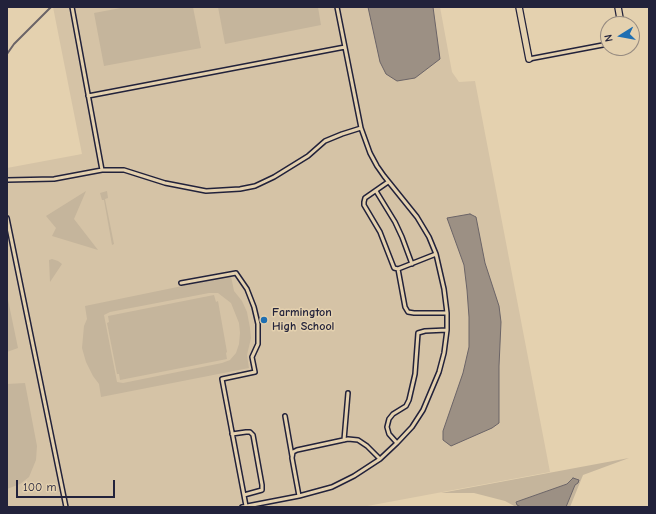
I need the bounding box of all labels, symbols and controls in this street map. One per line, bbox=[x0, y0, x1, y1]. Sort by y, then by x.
north arrow bbox=[600, 16, 640, 56]
text: N bbox=[602, 33, 616, 43]
place label: Farmington High School bbox=[272, 306, 334, 334]
marker: Farmington High School bbox=[259, 315, 269, 325]
scale bar bbox=[18, 472, 117, 498]
text: 100 m bbox=[23, 480, 56, 494]

